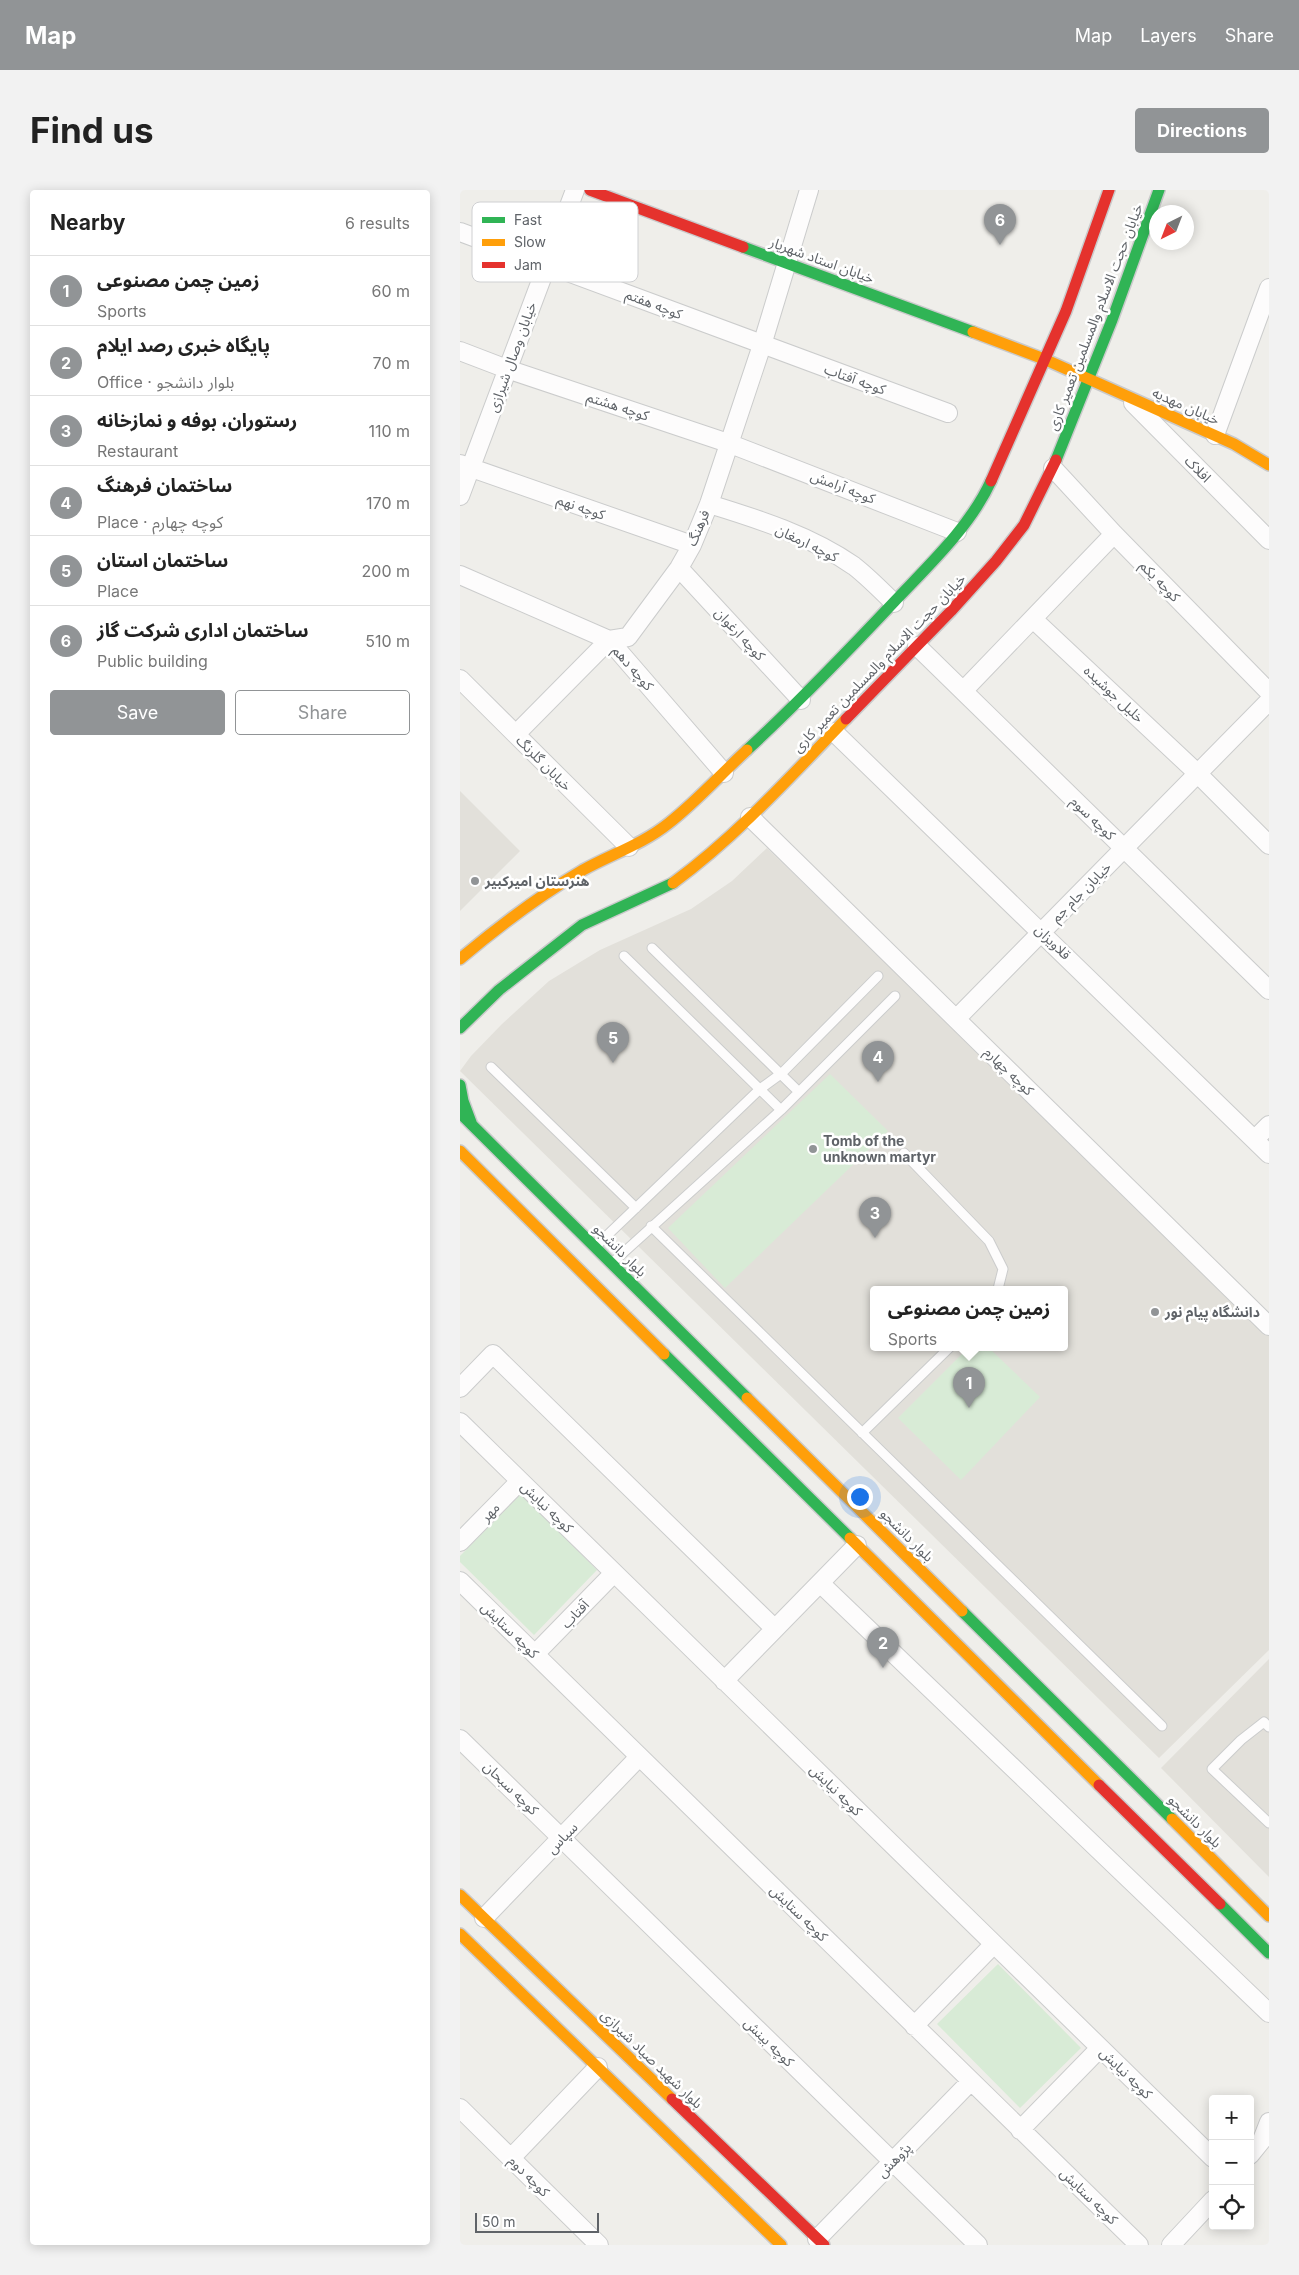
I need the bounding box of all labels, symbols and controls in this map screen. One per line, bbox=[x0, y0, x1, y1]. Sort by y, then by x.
text: Map bbox=[25, 21, 76, 50]
text: Map bbox=[1075, 25, 1112, 46]
text: Layers bbox=[1140, 25, 1197, 46]
text: Share bbox=[1225, 25, 1274, 46]
button: Directions bbox=[1135, 108, 1269, 153]
text: Find us bbox=[30, 109, 154, 151]
street label: خیابان حجت الاسلام والمسلمین تعمیر کاری bbox=[1043, 201, 1149, 434]
legend bbox=[472, 202, 638, 282]
pin: 6 bbox=[984, 204, 1016, 245]
north arrow bbox=[1149, 205, 1194, 250]
text: Nearby bbox=[50, 210, 125, 235]
text: Fast bbox=[514, 211, 542, 228]
text: 6 results bbox=[345, 213, 410, 233]
street label: خیابان استاد شهریار bbox=[766, 232, 877, 287]
text: Slow bbox=[514, 233, 546, 250]
text: Jam bbox=[514, 256, 542, 273]
text: زمین چمن مصنوعی bbox=[97, 269, 259, 292]
text: 1 bbox=[63, 281, 69, 301]
text: 60 m bbox=[371, 281, 410, 301]
street label: کوچه هفتم bbox=[622, 285, 685, 325]
street label: خیابان وصال شیرازی bbox=[484, 299, 540, 415]
text: Sports bbox=[97, 301, 146, 321]
text: پایگاه خبری رصد ایلام bbox=[97, 334, 270, 357]
text: 2 bbox=[61, 353, 71, 373]
text: 70 m bbox=[373, 353, 410, 373]
street label: کوچه آفتاب bbox=[821, 360, 888, 399]
text: Office · بلوار دانشجو bbox=[97, 372, 234, 392]
street label: خیابان مهدیه bbox=[1150, 383, 1222, 429]
street label: کوچه هشتم bbox=[584, 387, 652, 426]
text: رستوران، بوفه و نمازخانه bbox=[97, 409, 297, 432]
text: 3 bbox=[61, 421, 71, 441]
text: 110 m bbox=[368, 421, 410, 441]
text: Restaurant bbox=[97, 441, 178, 461]
street label: افلاک bbox=[1182, 452, 1215, 485]
street label: کوچه آرامش bbox=[808, 466, 878, 509]
text: ساختمان فرهنگ bbox=[97, 474, 232, 497]
street label: کوچه نهم bbox=[554, 490, 608, 526]
text: 4 bbox=[61, 493, 71, 513]
text: 170 m bbox=[366, 493, 410, 513]
street label: فرهنگ bbox=[682, 507, 714, 549]
text: Place · کوچه چهارم bbox=[97, 512, 223, 532]
street label: کوچه ارمغان bbox=[772, 520, 842, 567]
text: ساختمان استان bbox=[97, 549, 228, 572]
street label: کوچه یکم bbox=[1135, 557, 1184, 607]
text: 5 bbox=[61, 561, 71, 581]
text: 200 m bbox=[362, 561, 410, 581]
street label: خیابان حجت الاسلام والمسلمین تعمیر کاری bbox=[789, 570, 971, 758]
text: Place bbox=[97, 581, 139, 601]
street label: کوچه ارغوان bbox=[710, 604, 769, 665]
text: ساختمان اداری شرکت گاز bbox=[97, 619, 308, 642]
text: 6 bbox=[61, 631, 71, 651]
text: 510 m bbox=[365, 631, 410, 651]
street label: کوچه دهم bbox=[607, 642, 658, 696]
text: Public building bbox=[97, 651, 208, 671]
street label: خلیل جوشیده bbox=[1080, 662, 1148, 726]
button: Save bbox=[50, 690, 225, 735]
button: Share bbox=[235, 690, 410, 735]
street label: خیابان گلرنگ bbox=[512, 731, 576, 795]
street label: کوچه سوم bbox=[1065, 792, 1119, 845]
street label: خیابان جام جم bbox=[1047, 858, 1116, 927]
place label: هنرستان امیرکبیر bbox=[484, 872, 590, 890]
marker: هنرستان امیرکبیر bbox=[469, 875, 481, 887]
street label: قلاویزان bbox=[1031, 921, 1075, 963]
pin: 5 bbox=[597, 1022, 629, 1063]
pin: 4 bbox=[862, 1041, 894, 1082]
street label: کوچه چهارم bbox=[979, 1043, 1038, 1101]
place label: Tomb of the unknown martyr bbox=[823, 1132, 936, 1165]
marker: Tomb of the unknown martyr bbox=[807, 1143, 819, 1155]
pin: 3 bbox=[859, 1197, 891, 1238]
street label: بلوار دانشجو bbox=[590, 1220, 651, 1281]
popup bbox=[870, 1286, 1068, 1351]
text: زمین چمن مصنوعی bbox=[888, 1297, 1050, 1320]
place label: دانشگاه پیام نور bbox=[1164, 1303, 1260, 1323]
marker: دانشگاه پیام نور bbox=[1149, 1306, 1161, 1318]
text: Sports bbox=[888, 1329, 937, 1349]
pin: 1 bbox=[953, 1367, 985, 1408]
street label: كوچه نيايش bbox=[516, 1477, 577, 1537]
your location bbox=[847, 1484, 873, 1510]
street label: مهر bbox=[476, 1499, 503, 1526]
street label: بلوار دانشجو bbox=[877, 1505, 938, 1566]
street label: آفتاب bbox=[557, 1595, 593, 1632]
street label: کوچه ستایش bbox=[477, 1598, 543, 1663]
pin: 2 bbox=[867, 1627, 899, 1668]
street label: کوچه سبحان bbox=[479, 1757, 542, 1820]
street label: كوچه نيايش bbox=[805, 1760, 866, 1820]
street label: بلوار دانشجو bbox=[1165, 1791, 1226, 1852]
street label: سپاس bbox=[543, 1818, 582, 1858]
street label: کوچه ستایش bbox=[766, 1881, 832, 1946]
street label: بلوار شهید صیاد شیرازی bbox=[597, 2006, 707, 2112]
street label: کوچه بینش bbox=[739, 2014, 798, 2071]
street label: كوچه نيايش bbox=[1095, 2043, 1156, 2103]
map controls bbox=[1209, 2095, 1254, 2230]
button: + bbox=[1209, 2095, 1254, 2140]
street label: پژوهش bbox=[873, 2139, 916, 2182]
button: − bbox=[1209, 2140, 1254, 2185]
street label: کوچه دوم bbox=[503, 2152, 554, 2202]
street label: کوچه ستایش bbox=[1056, 2164, 1122, 2229]
button: locate bbox=[1209, 2185, 1254, 2230]
scale bar bbox=[475, 2210, 599, 2233]
text: 50 m bbox=[482, 2213, 516, 2230]

